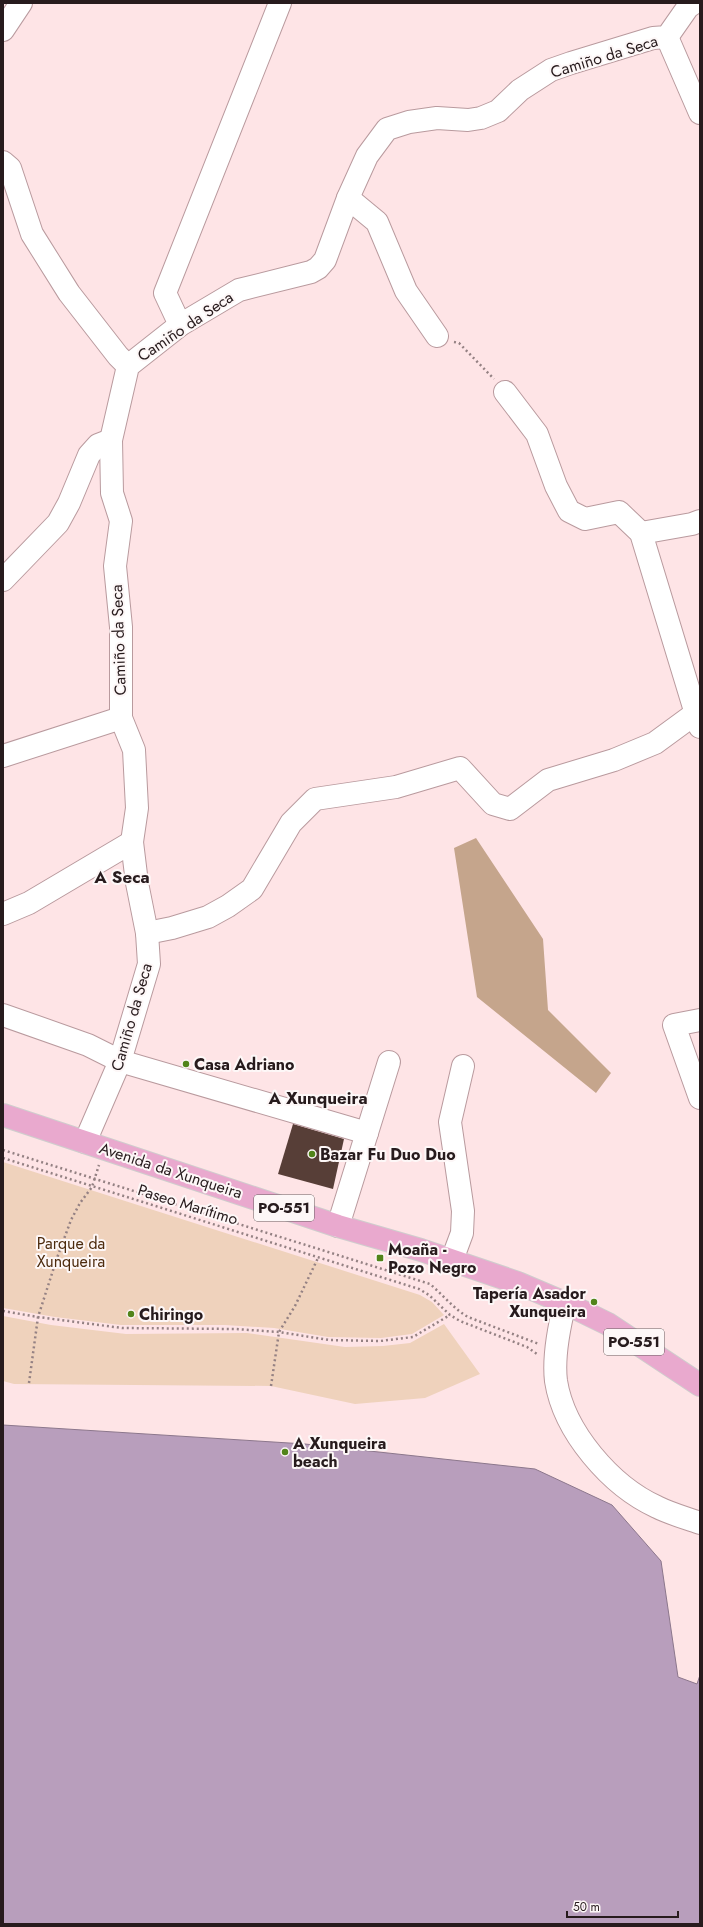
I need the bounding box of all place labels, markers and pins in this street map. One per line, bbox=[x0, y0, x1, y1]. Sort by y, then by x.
place label: Casa Adriano bbox=[194, 1053, 294, 1076]
marker: Casa Adriano bbox=[181, 1059, 191, 1069]
place label: Bazar Fu Duo Duo bbox=[320, 1143, 456, 1166]
marker: Bazar Fu Duo Duo bbox=[307, 1149, 317, 1159]
place label: Moaña - Pozo Negro bbox=[388, 1238, 476, 1279]
marker: Moaña - Pozo Negro bbox=[375, 1253, 385, 1263]
place label: Tapería Asador Xunqueira bbox=[473, 1282, 586, 1323]
marker: Tapería Asador Xunqueira bbox=[589, 1297, 599, 1307]
place label: Chiringo bbox=[139, 1303, 203, 1326]
marker: Chiringo bbox=[126, 1309, 136, 1319]
place label: A Xunqueira beach bbox=[292, 1432, 386, 1473]
marker: A Xunqueira beach bbox=[280, 1447, 290, 1457]

